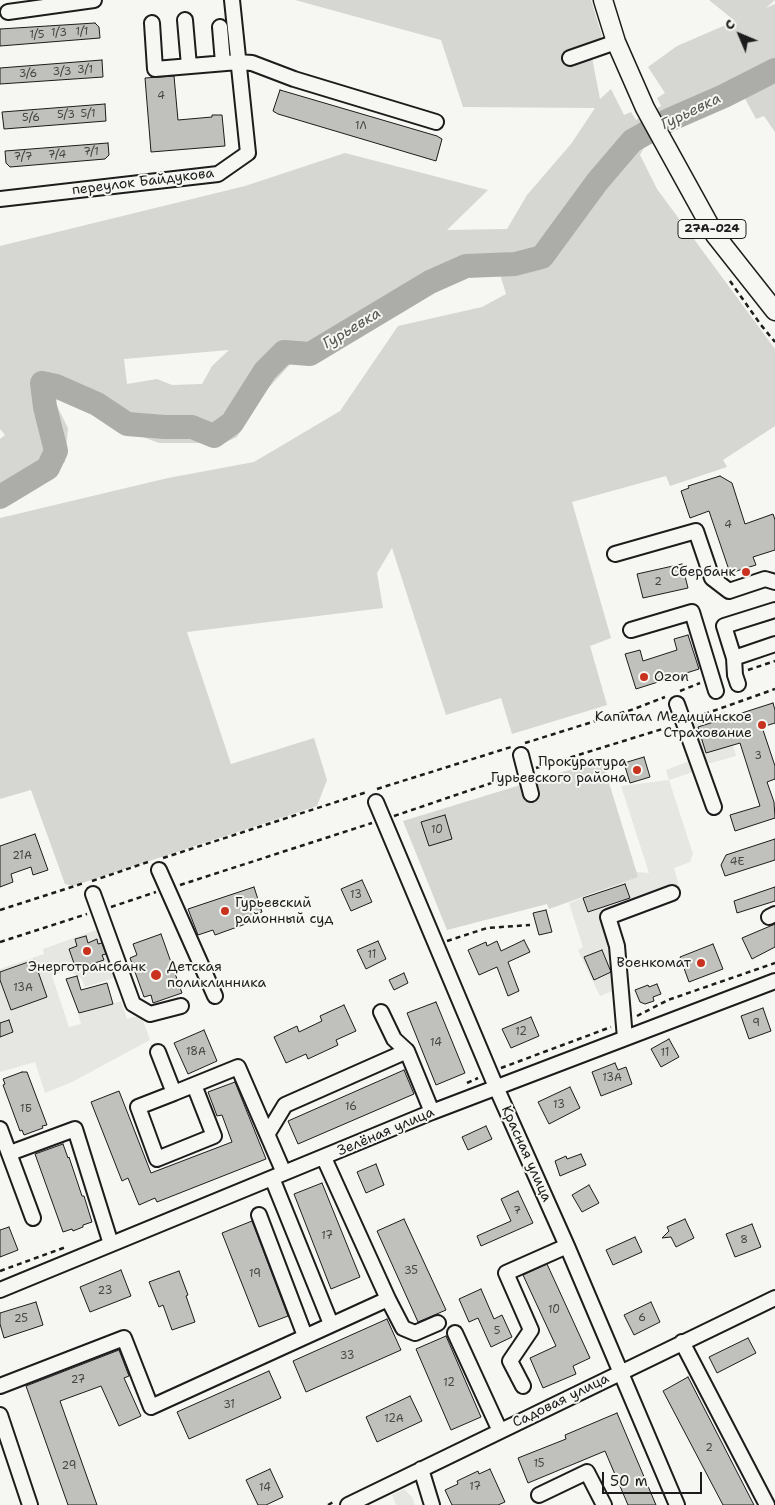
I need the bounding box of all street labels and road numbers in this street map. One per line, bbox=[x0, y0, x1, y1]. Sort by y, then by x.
street label: переулок Байдукова bbox=[71, 165, 215, 199]
road number: 27А-024 bbox=[678, 220, 746, 238]
street label: Красная улица bbox=[497, 1103, 555, 1205]
street label: Зелёная улица bbox=[335, 1104, 437, 1160]
street label: Садовая улица bbox=[510, 1370, 612, 1432]

